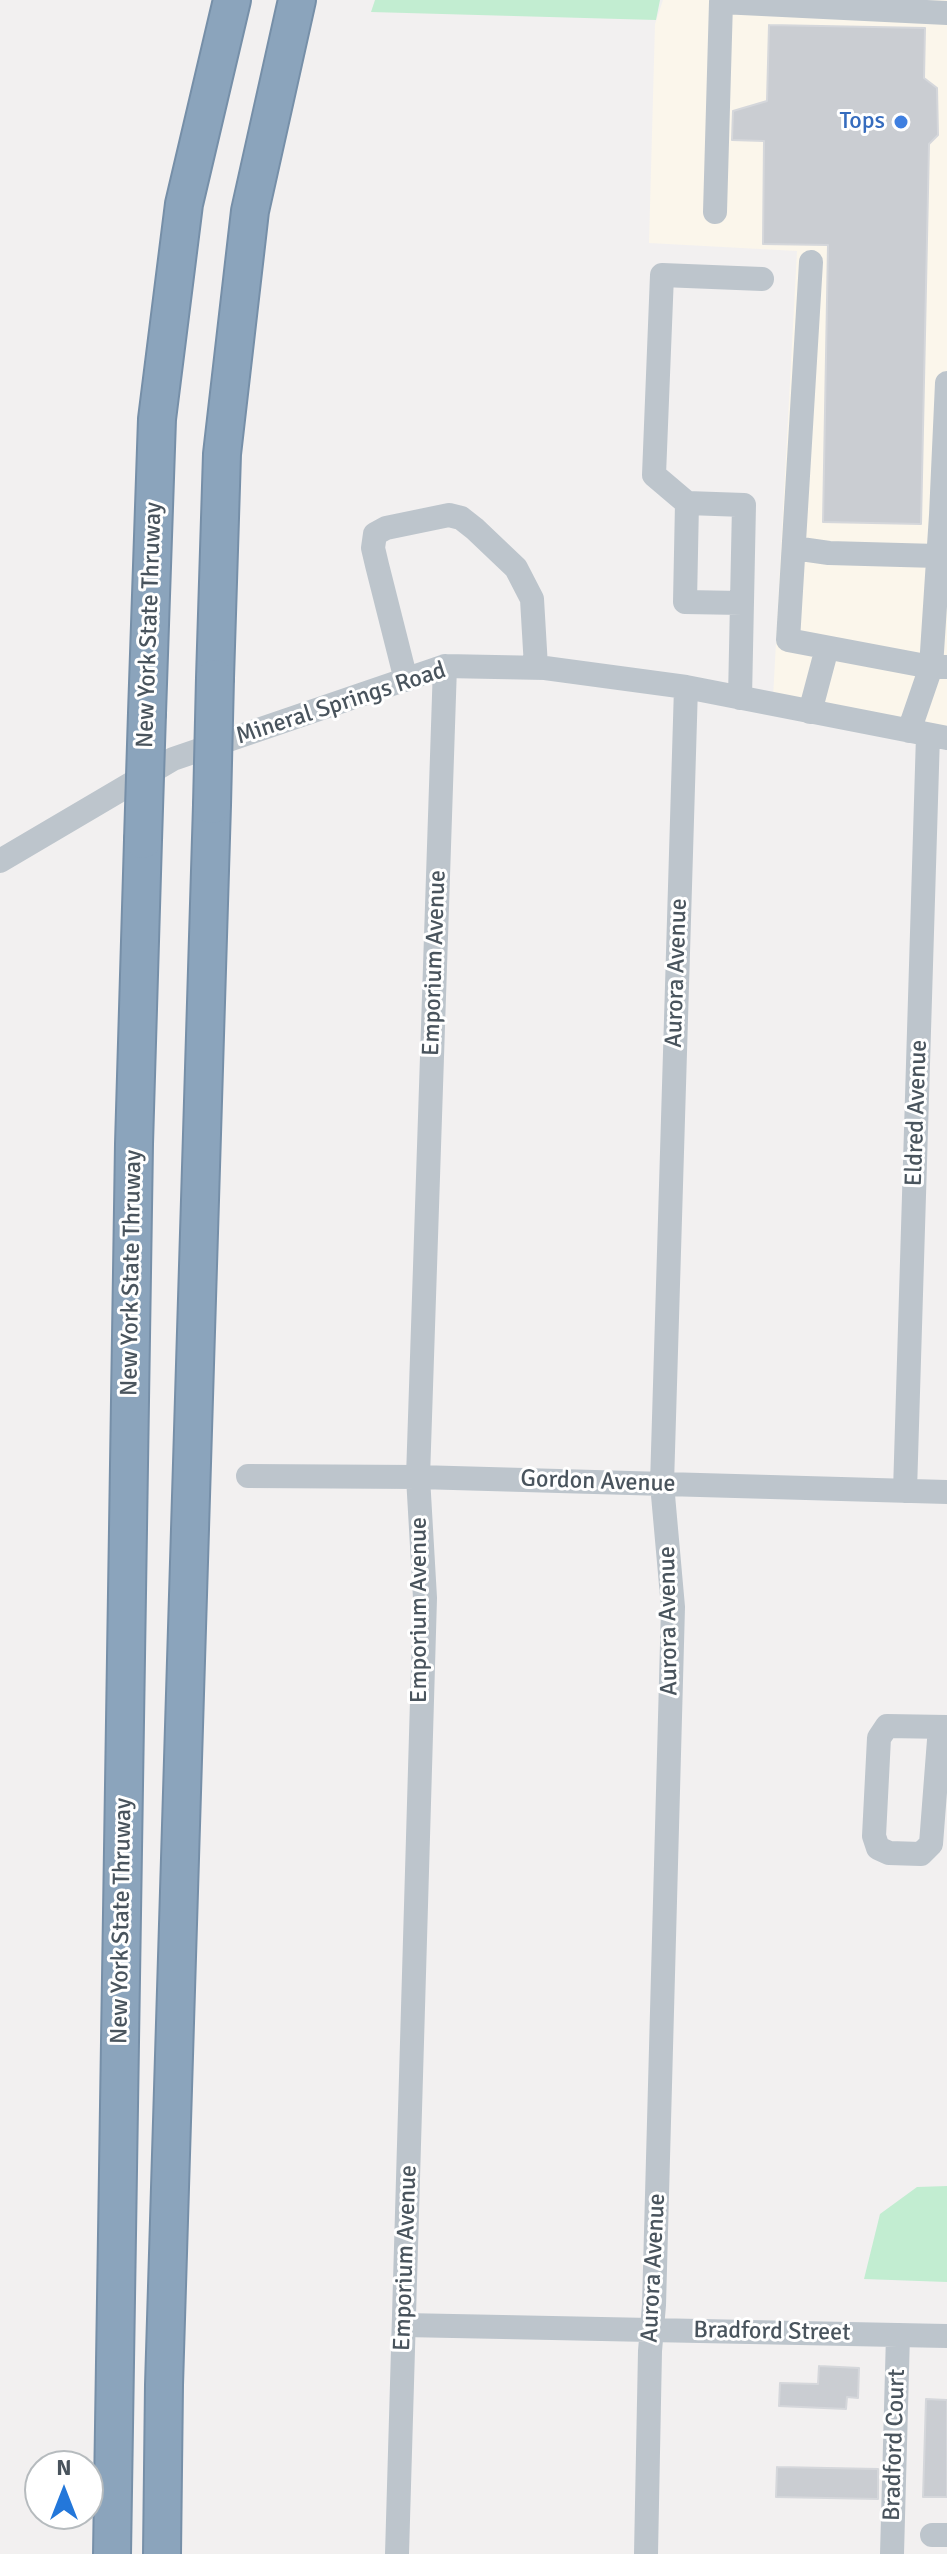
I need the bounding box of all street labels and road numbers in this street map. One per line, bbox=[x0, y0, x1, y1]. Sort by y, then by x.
street label: New York State Thruway bbox=[131, 502, 169, 748]
street label: Mineral Springs Road bbox=[232, 656, 450, 752]
street label: Emporium Avenue bbox=[417, 869, 453, 1057]
street label: Aurora Avenue bbox=[660, 898, 694, 1048]
street label: Eldred Avenue bbox=[900, 1039, 934, 1187]
street label: New York State Thruway bbox=[115, 1150, 149, 1396]
street label: Gordon Avenue bbox=[520, 1465, 676, 1499]
street label: Emporium Avenue bbox=[406, 1517, 434, 1703]
street label: Aurora Avenue bbox=[653, 1546, 685, 1696]
street label: New York State Thruway bbox=[105, 1798, 139, 2044]
street label: Emporium Avenue bbox=[388, 2164, 424, 2352]
street label: Aurora Avenue bbox=[636, 2193, 672, 2343]
street label: Bradford Street bbox=[693, 2316, 851, 2348]
street label: Bradford Court bbox=[878, 2368, 912, 2522]

